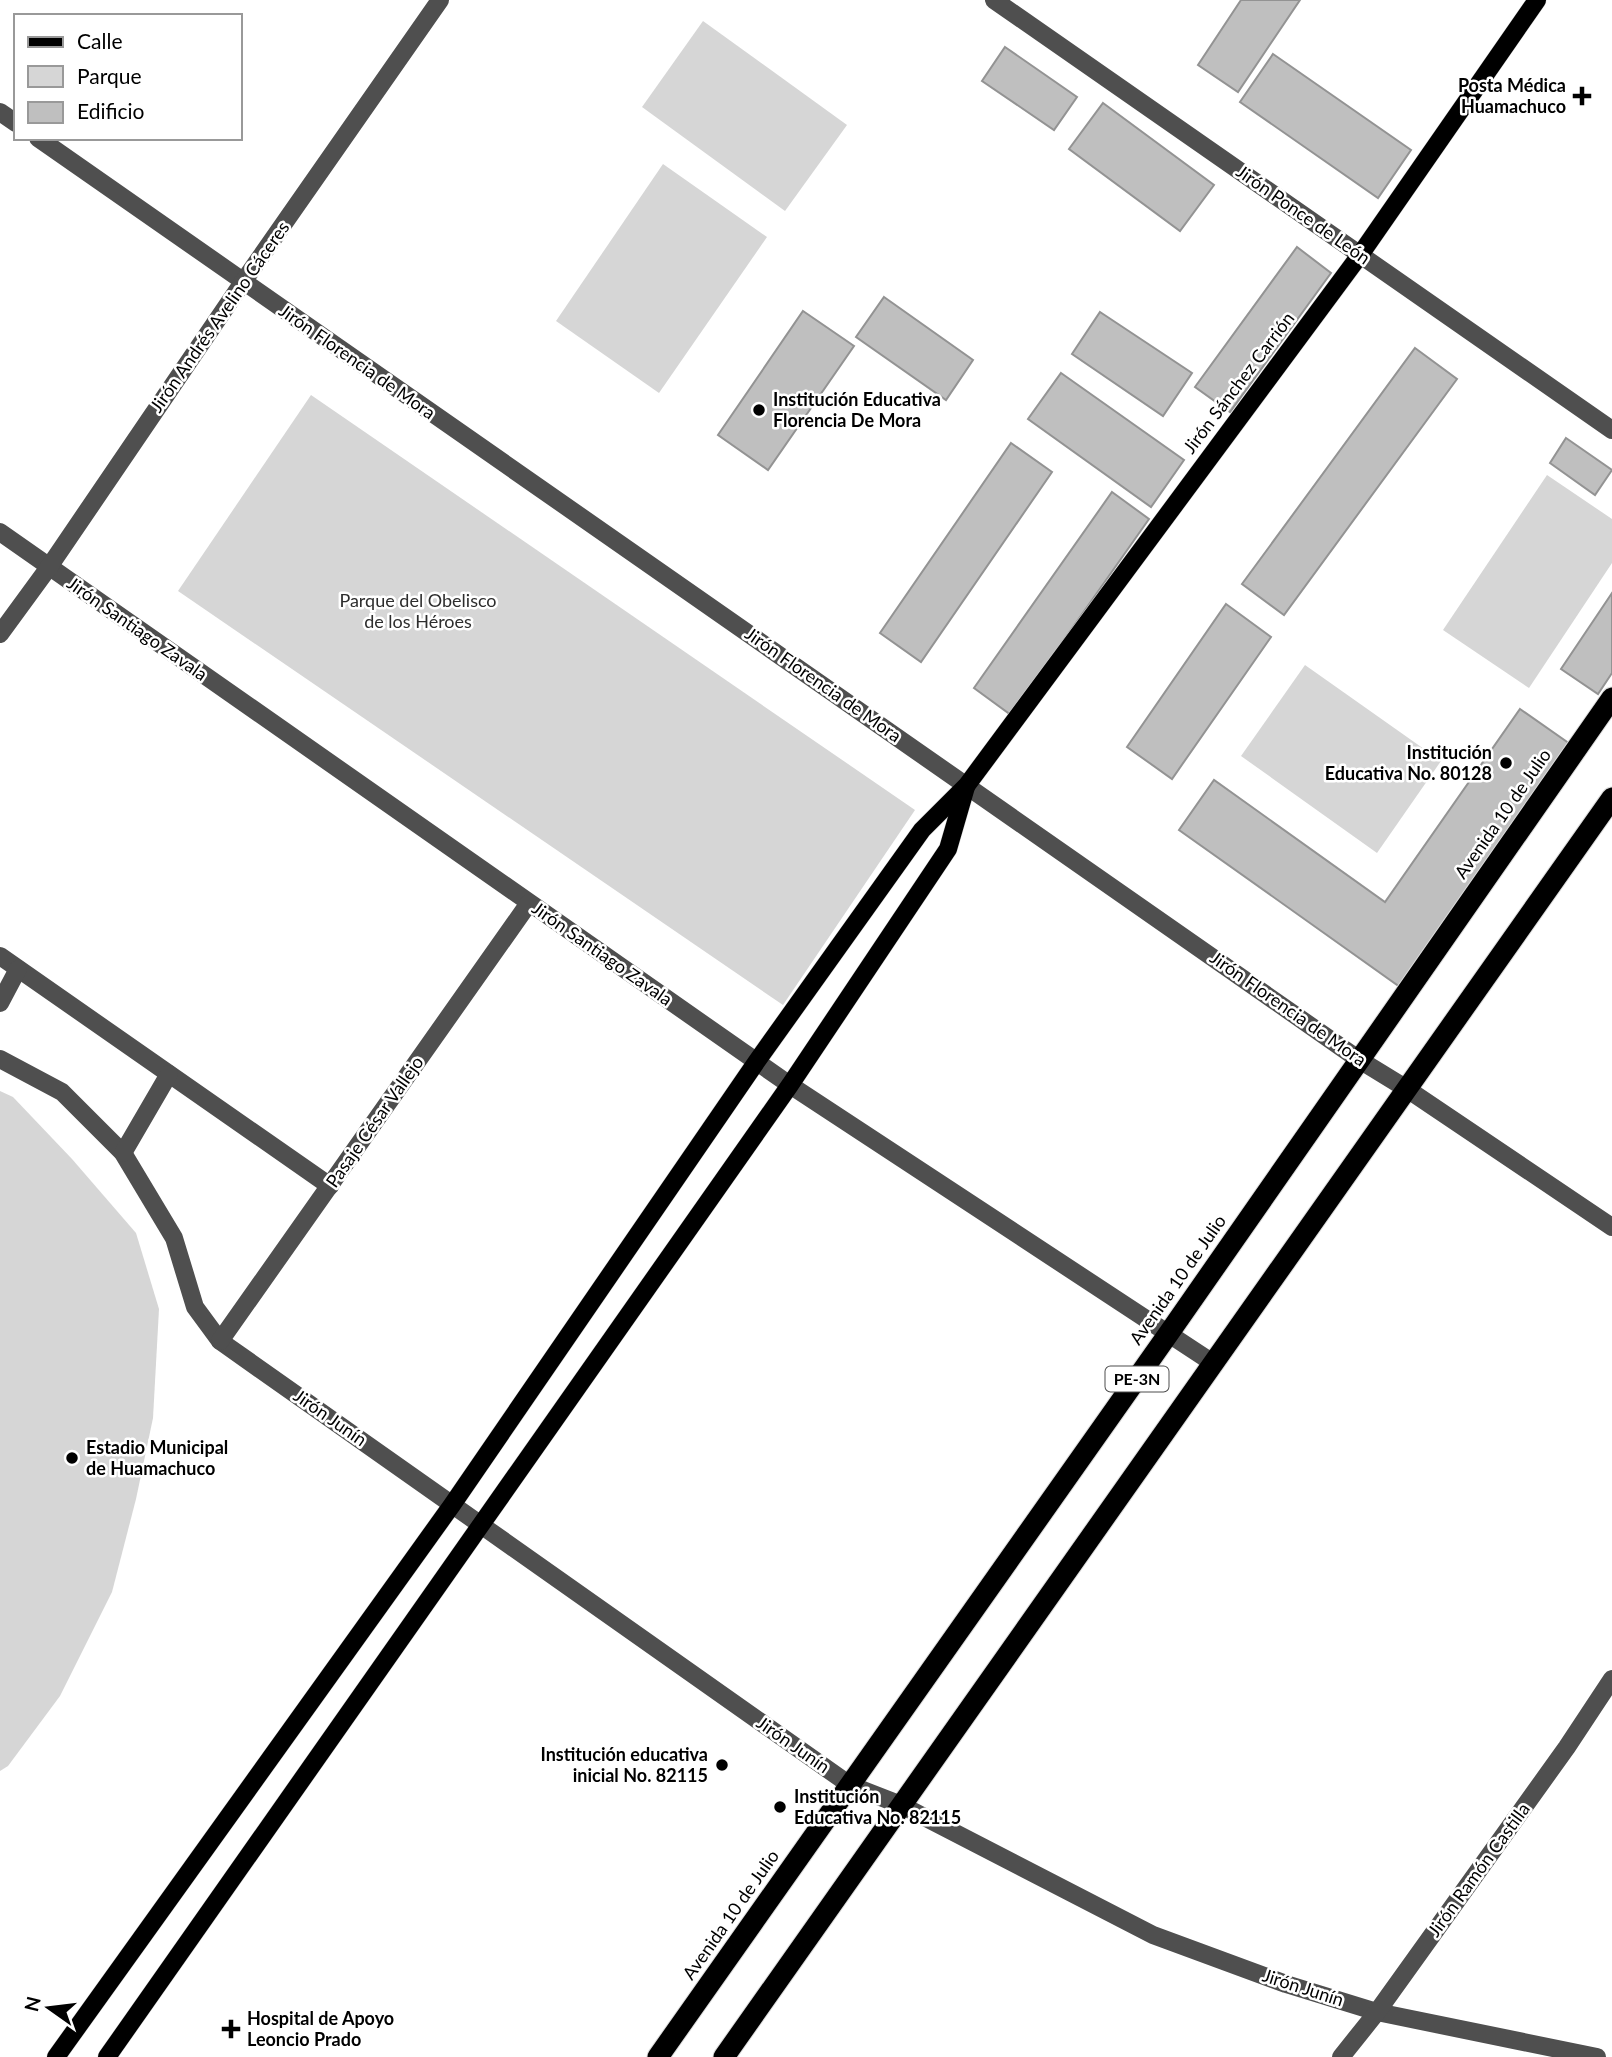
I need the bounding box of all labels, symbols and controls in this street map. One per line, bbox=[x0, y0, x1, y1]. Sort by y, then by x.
legend bbox=[14, 14, 242, 140]
text: Calle bbox=[77, 28, 122, 53]
text: Parque bbox=[77, 63, 142, 88]
place label: Posta Médica Huamachuco bbox=[1458, 74, 1566, 117]
marker: Posta Médica Huamachuco bbox=[1572, 86, 1592, 106]
text: Edificio bbox=[77, 98, 145, 123]
street label: Jirón Ponce de León bbox=[1232, 160, 1375, 269]
street label: Jirón Andrés Avelino Cáceres bbox=[145, 217, 294, 416]
street label: Jirón Florencia de Mora bbox=[275, 299, 440, 423]
street label: Jirón Sánchez Carrión bbox=[1178, 308, 1298, 457]
place label: Institución Educativa Florencia De Mora bbox=[773, 388, 941, 431]
marker: Institución Educativa Florencia De Mora bbox=[751, 402, 767, 418]
street label: Jirón Santiago Zavala bbox=[63, 572, 212, 685]
park label: Parque del Obelisco de los Héroes bbox=[339, 589, 497, 632]
street label: Jirón Florencia de Mora bbox=[741, 622, 906, 746]
place label: Institución Educativa No. 80128 bbox=[1325, 741, 1492, 784]
street label: Avenida 10 de Julio bbox=[1449, 744, 1555, 883]
marker: Institución Educativa No. 80128 bbox=[1498, 755, 1514, 771]
street label: Jirón Santiago Zavala bbox=[528, 897, 677, 1010]
street label: Jirón Florencia de Mora bbox=[1206, 946, 1371, 1070]
street label: Pasaje César Vallejo bbox=[321, 1052, 428, 1191]
street label: Avenida 10 de Julio bbox=[1124, 1210, 1230, 1349]
road number: PE-3N bbox=[1106, 1366, 1168, 1392]
street label: Jirón Junín bbox=[290, 1384, 371, 1450]
place label: Estadio Municipal de Huamachuco bbox=[86, 1436, 228, 1479]
marker: Estadio Municipal de Huamachuco bbox=[64, 1450, 80, 1466]
street label: Jirón Junín bbox=[753, 1711, 834, 1777]
place label: Institución educativa inicial No. 82115 bbox=[541, 1743, 708, 1786]
marker: Institución educativa inicial No. 82115 bbox=[714, 1757, 730, 1773]
place label: Institución Educativa No. 82115 bbox=[794, 1785, 961, 1828]
street label: Jirón Ramón Castilla bbox=[1422, 1798, 1534, 1941]
marker: Institución Educativa No. 82115 bbox=[772, 1799, 788, 1815]
street label: Avenida 10 de Julio bbox=[677, 1845, 783, 1984]
street label: Jirón Junín bbox=[1260, 1964, 1347, 2011]
north arrow bbox=[14, 1973, 84, 2043]
text: N bbox=[19, 1994, 45, 2014]
place label: Hospital de Apoyo Leoncio Prado bbox=[247, 2007, 394, 2050]
marker: Hospital de Apoyo Leoncio Prado bbox=[221, 2019, 241, 2039]

